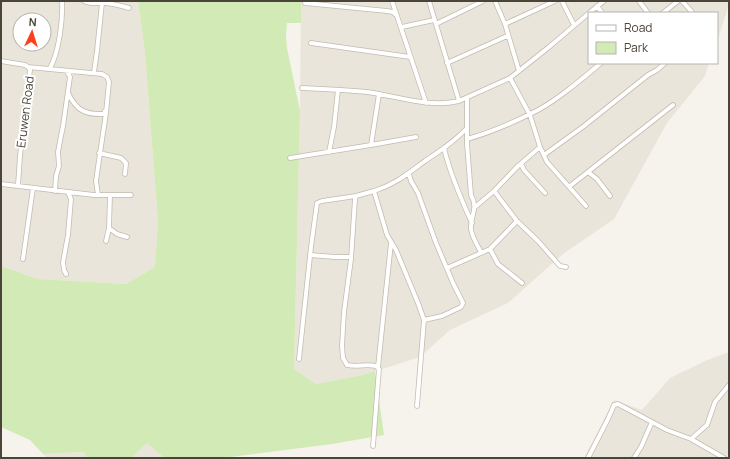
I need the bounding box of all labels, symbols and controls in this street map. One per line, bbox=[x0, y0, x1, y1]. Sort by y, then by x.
north arrow bbox=[12, 12, 52, 52]
legend bbox=[588, 12, 718, 64]
text: N bbox=[28, 14, 37, 29]
text: Road bbox=[624, 19, 652, 36]
text: Park bbox=[624, 39, 649, 56]
street label: Eruwen Road bbox=[12, 75, 38, 149]

